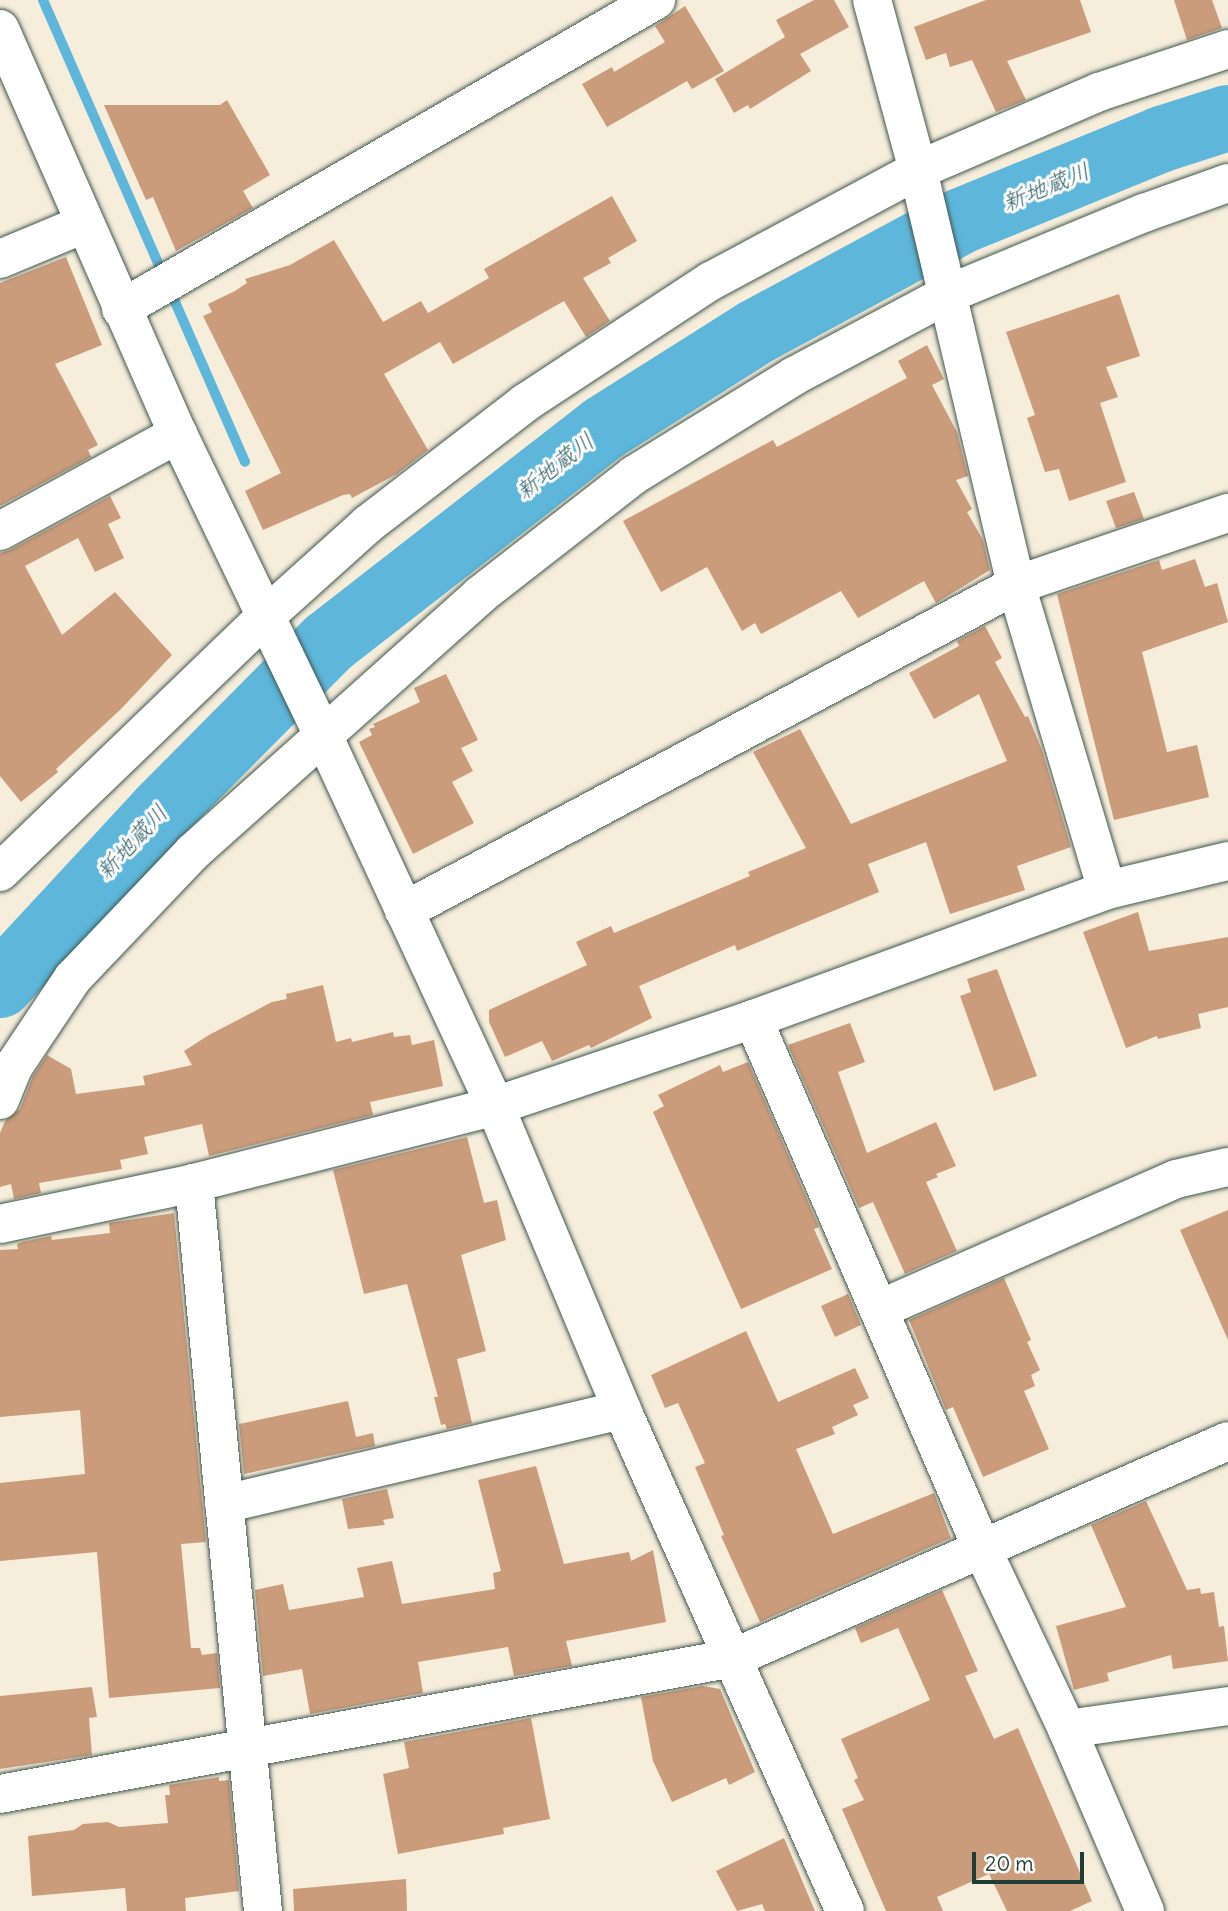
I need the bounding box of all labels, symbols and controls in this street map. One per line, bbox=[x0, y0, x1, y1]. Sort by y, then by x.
water label: 新地蔵川 bbox=[998, 157, 1094, 217]
water label: 新地蔵川 bbox=[510, 427, 600, 505]
water label: 新地蔵川 bbox=[91, 799, 173, 885]
scale bar bbox=[976, 1838, 1088, 1882]
text: 20 m bbox=[985, 1850, 1034, 1877]

